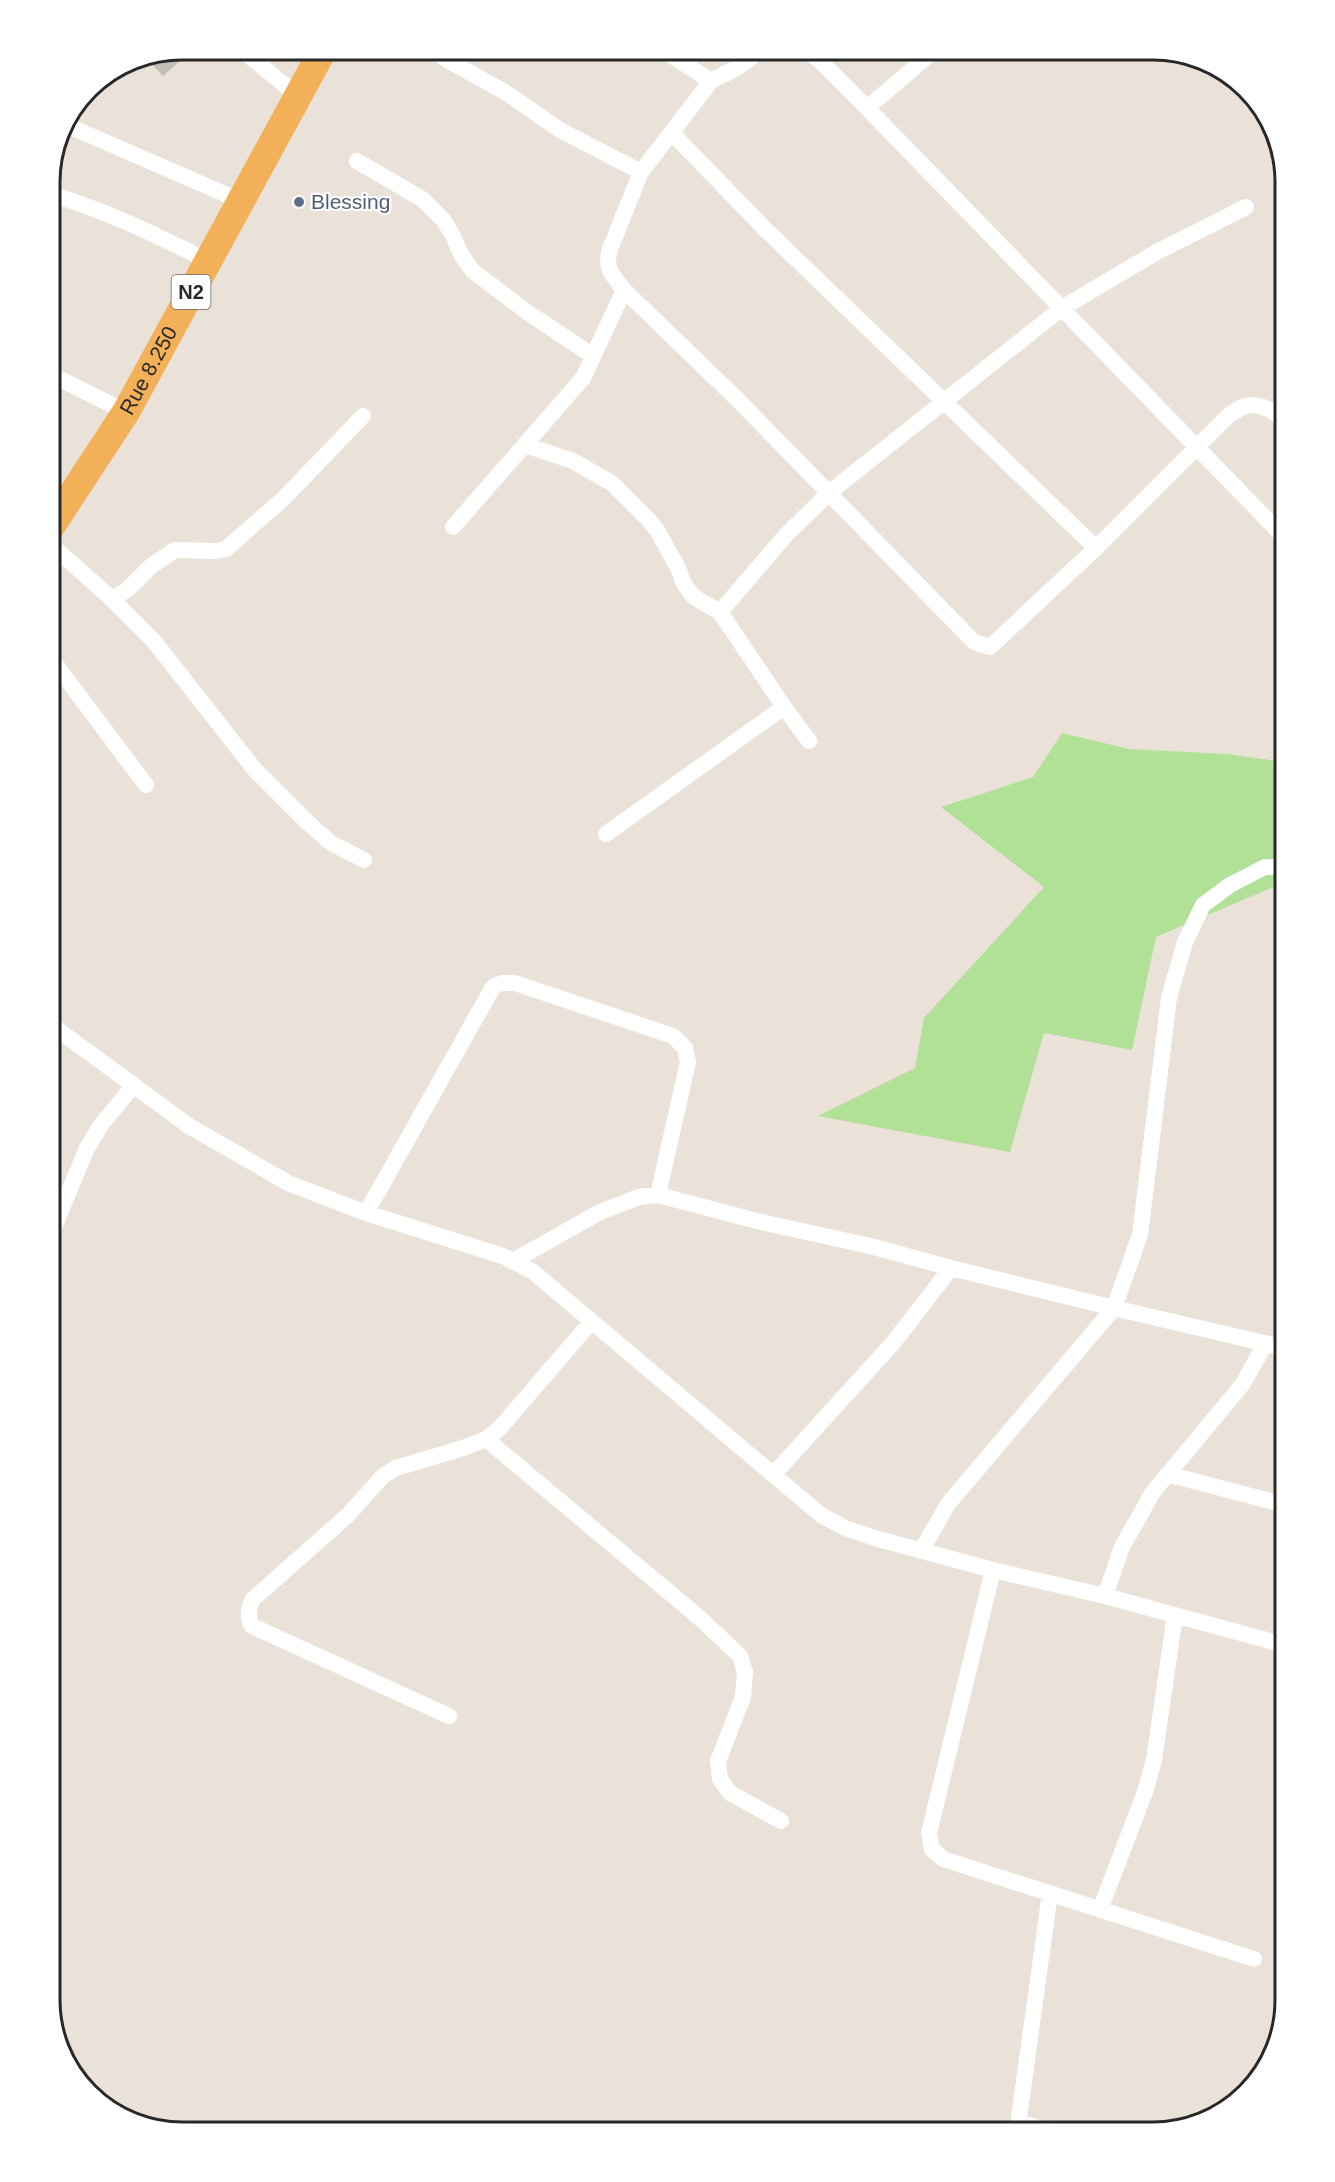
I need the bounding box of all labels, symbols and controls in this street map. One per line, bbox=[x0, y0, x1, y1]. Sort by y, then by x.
place label: Blessing bbox=[311, 190, 390, 213]
marker: Blessing bbox=[292, 195, 306, 209]
road number: N2 bbox=[172, 275, 210, 309]
street label: Rue 8.250 bbox=[115, 322, 181, 418]

